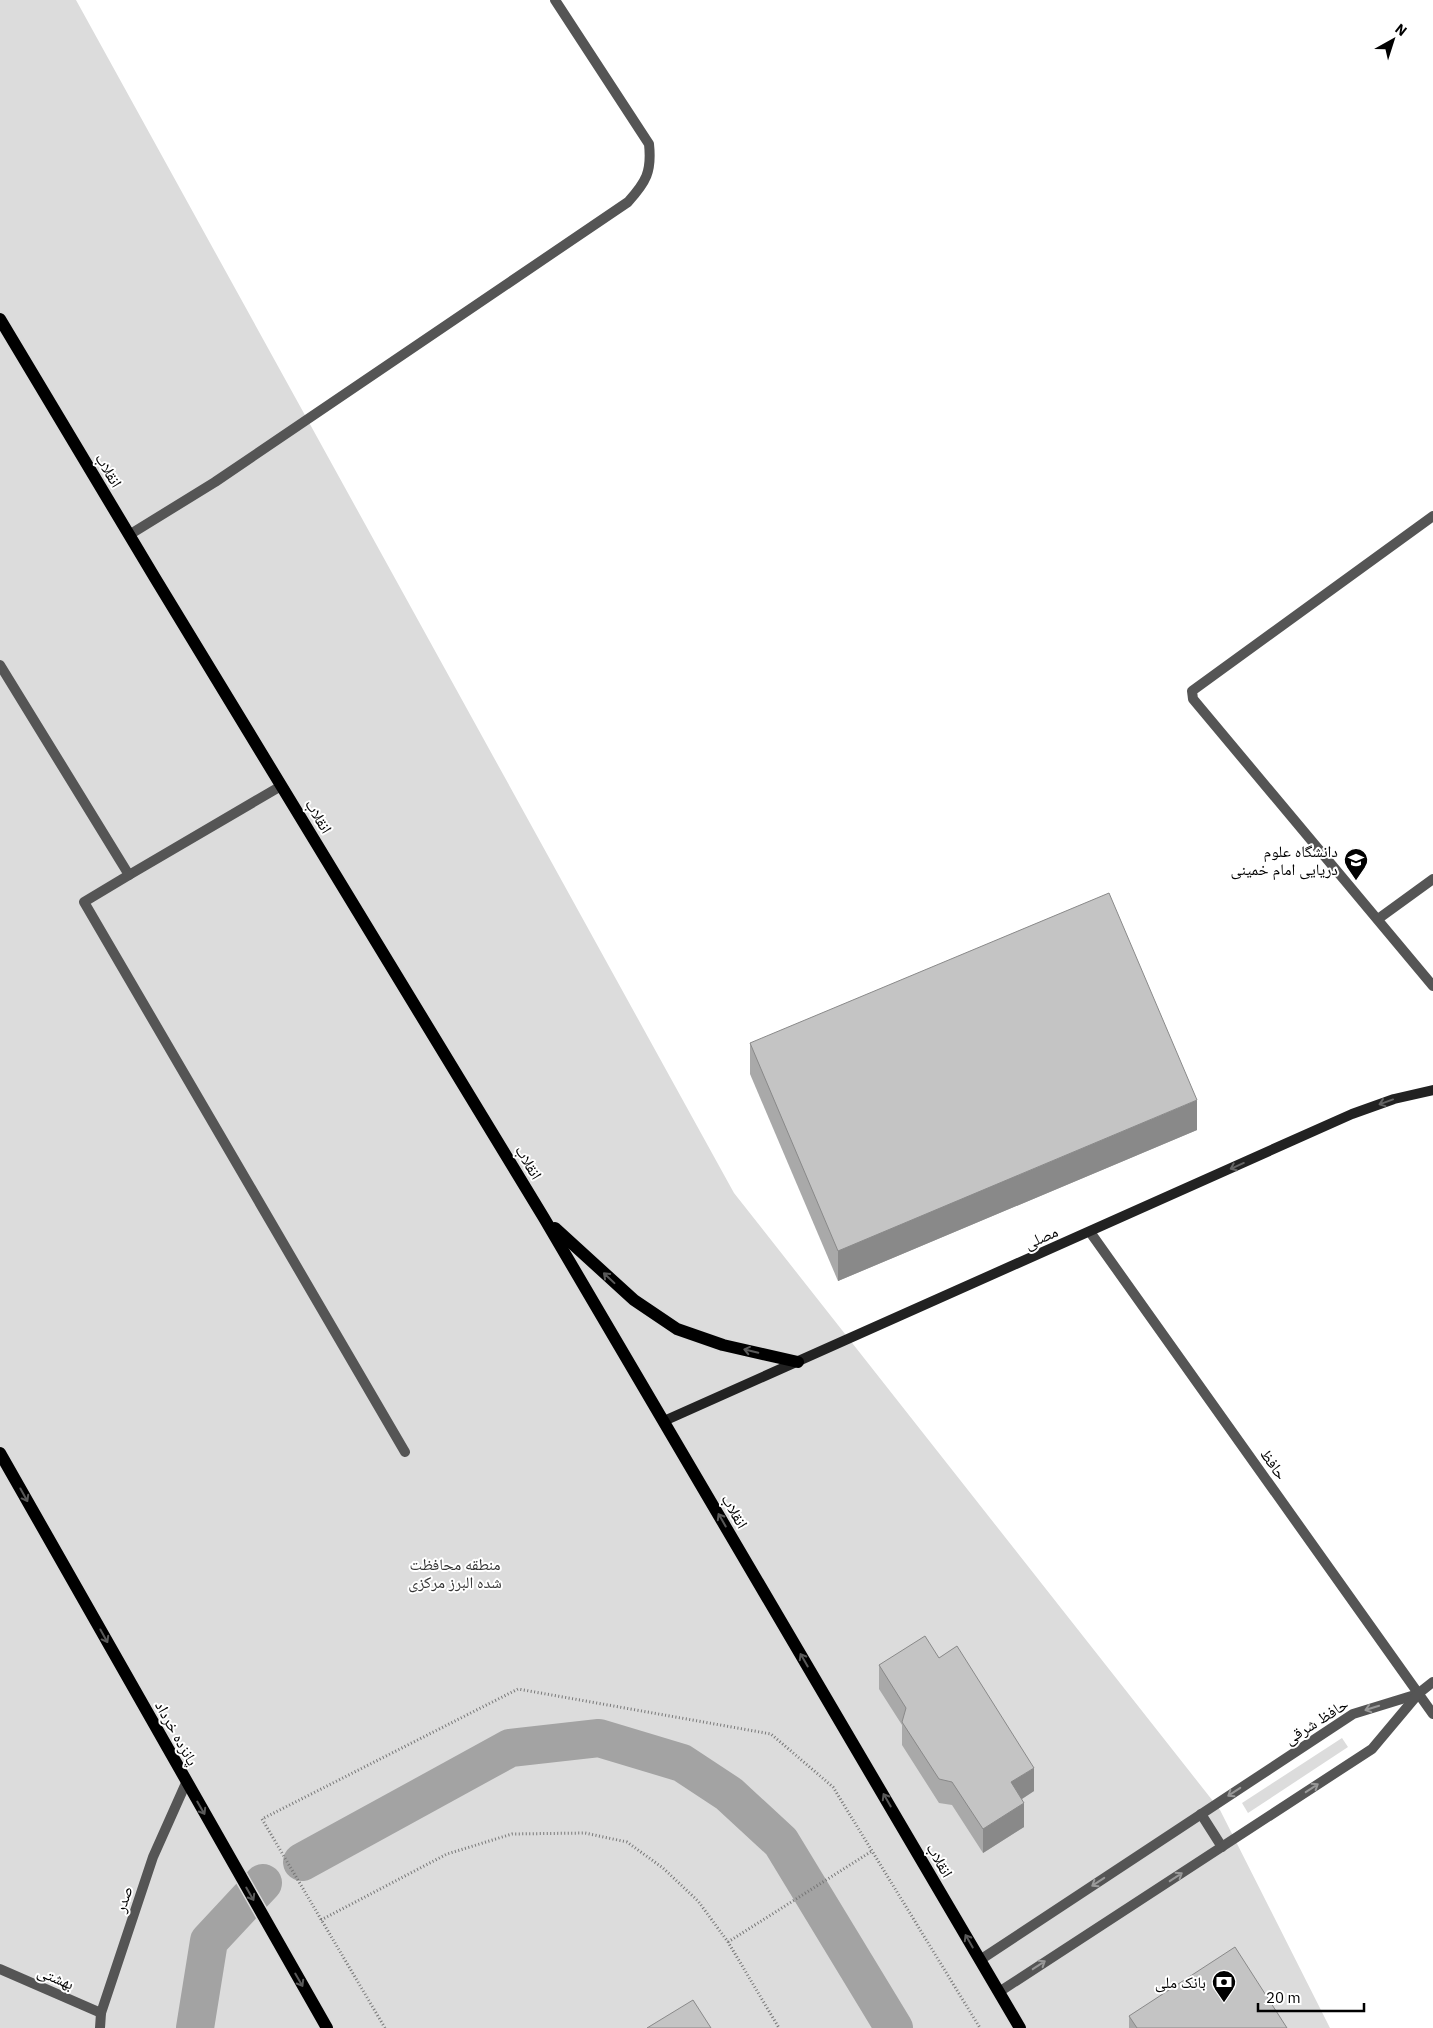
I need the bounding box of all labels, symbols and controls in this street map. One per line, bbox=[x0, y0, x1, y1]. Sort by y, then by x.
north arrow bbox=[1368, 15, 1418, 65]
text: N bbox=[1392, 20, 1411, 40]
street label: انقلاب bbox=[91, 449, 127, 491]
street label: انقلاب bbox=[301, 795, 337, 837]
place label: دانشگاه علوم دریایی امام خمینی bbox=[1230, 841, 1338, 880]
school or university icon: دانشگاه علوم دریایی امام خمینی bbox=[1343, 847, 1369, 881]
one-way arrow bbox=[1379, 1098, 1394, 1107]
street label: انقلاب bbox=[511, 1141, 547, 1183]
one-way arrow bbox=[1230, 1161, 1245, 1171]
street label: مصلی bbox=[1021, 1221, 1061, 1254]
one-way arrow bbox=[603, 1272, 616, 1284]
one-way arrow bbox=[744, 1346, 760, 1355]
street label: حافظ bbox=[1256, 1445, 1292, 1483]
one-way arrow bbox=[20, 1487, 29, 1502]
street label: انقلاب bbox=[717, 1490, 753, 1532]
one-way arrow bbox=[717, 1513, 727, 1528]
park label: منطقه محافظت شده البرز مرکزی bbox=[408, 1554, 502, 1593]
one-way arrow bbox=[99, 1629, 109, 1644]
one-way arrow bbox=[799, 1654, 809, 1668]
street label: حافظ شرقی bbox=[1280, 1693, 1352, 1749]
street label: پانزده خرداد bbox=[151, 1697, 203, 1769]
one-way arrow bbox=[1365, 1703, 1381, 1713]
one-way arrow bbox=[1305, 1783, 1319, 1793]
one-way arrow bbox=[1227, 1787, 1241, 1797]
one-way arrow bbox=[881, 1794, 891, 1808]
one-way arrow bbox=[196, 1801, 206, 1816]
street label: انقلاب bbox=[922, 1839, 958, 1881]
one-way arrow bbox=[1168, 1871, 1182, 1881]
one-way arrow bbox=[1092, 1877, 1106, 1887]
street label: صدر bbox=[109, 1883, 137, 1916]
one-way arrow bbox=[246, 1887, 256, 1901]
one-way arrow bbox=[963, 1934, 973, 1948]
street label: بهشتی bbox=[34, 1960, 77, 1995]
one-way arrow bbox=[1032, 1960, 1046, 1970]
bank icon: بانک ملی bbox=[1211, 1969, 1237, 2003]
one-way arrow bbox=[295, 1972, 305, 1986]
place label: بانک ملی bbox=[1155, 1972, 1206, 1993]
scale bar bbox=[1258, 1980, 1364, 2012]
text: 20 m bbox=[1266, 1988, 1301, 2007]

